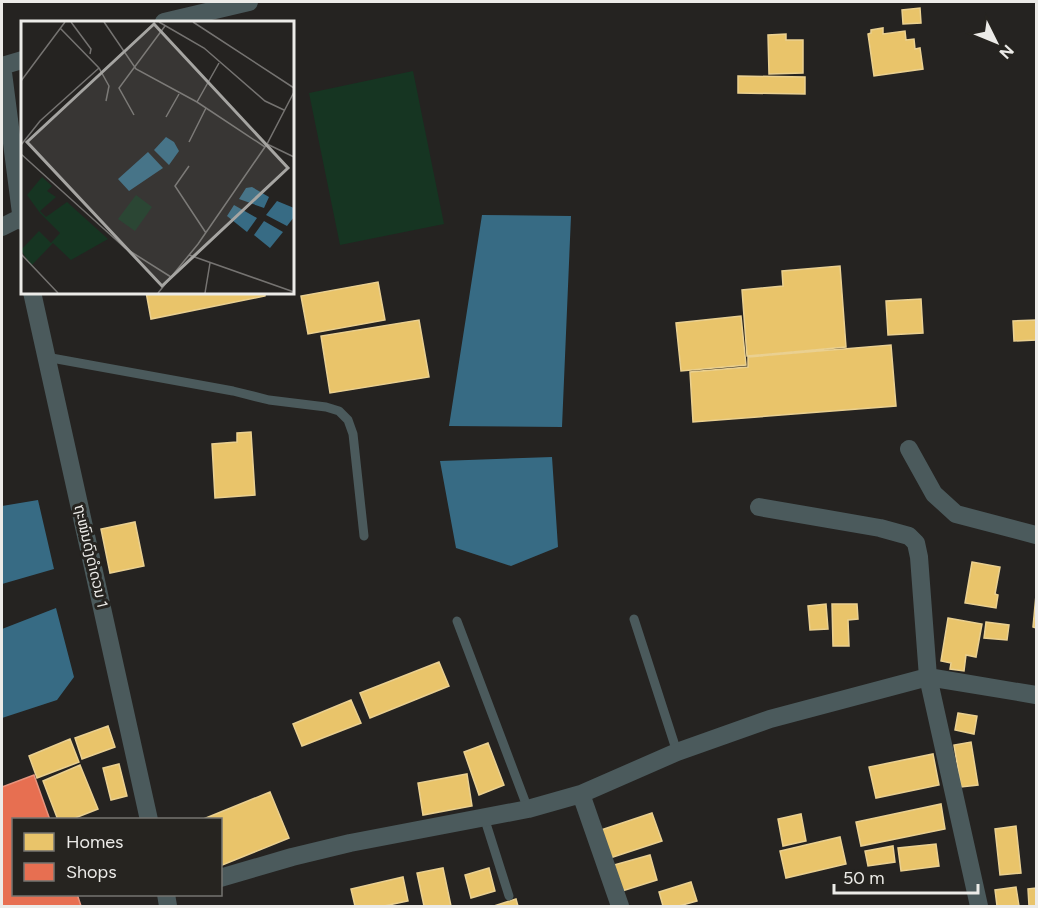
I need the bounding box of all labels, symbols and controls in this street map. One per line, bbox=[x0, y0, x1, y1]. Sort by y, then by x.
north arrow bbox=[966, 12, 1026, 72]
inset map bbox=[21, 21, 294, 294]
text: N bbox=[995, 41, 1018, 63]
street label: ຖະໜົນດົງດຳດວນ 1 bbox=[70, 503, 112, 609]
legend bbox=[12, 818, 222, 896]
text: Homes bbox=[66, 831, 124, 853]
scale bar bbox=[834, 857, 978, 895]
text: Shops bbox=[66, 861, 117, 883]
text: 50 m bbox=[843, 867, 885, 889]

